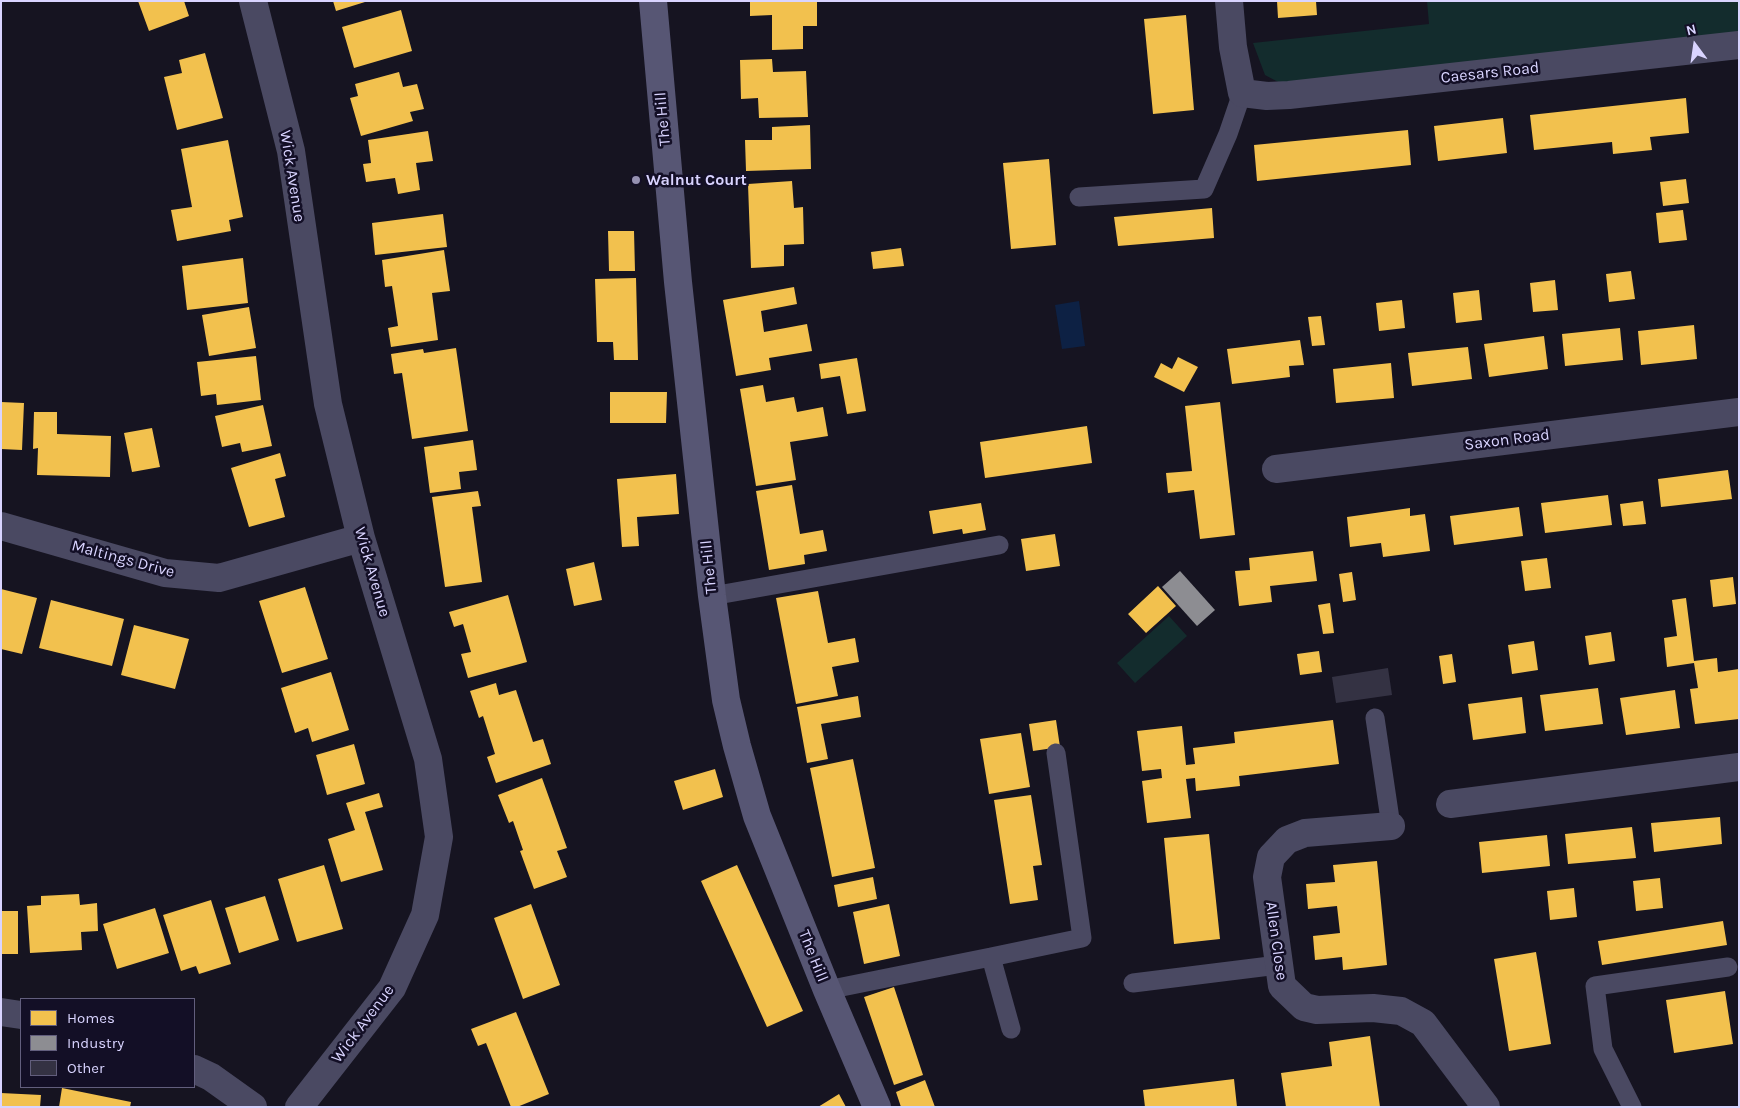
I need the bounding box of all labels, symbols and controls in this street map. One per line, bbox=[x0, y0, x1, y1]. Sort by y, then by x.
north arrow bbox=[1670, 20, 1720, 70]
text: N bbox=[1684, 20, 1698, 39]
street label: Caesars Road bbox=[1440, 58, 1540, 88]
street label: The Hill bbox=[651, 91, 675, 147]
street label: Wick Avenue bbox=[275, 129, 309, 223]
place label: Walnut Court bbox=[646, 170, 747, 190]
marker: Walnut Court bbox=[630, 174, 642, 186]
street label: Saxon Road bbox=[1463, 425, 1551, 455]
street label: Wick Avenue bbox=[350, 525, 394, 619]
street label: Maltings Drive bbox=[69, 536, 177, 582]
street label: The Hill bbox=[697, 539, 721, 595]
street label: Allen Close bbox=[1261, 900, 1291, 982]
street label: The Hill bbox=[794, 927, 832, 985]
street label: Wick Avenue bbox=[327, 981, 399, 1067]
legend bbox=[20, 998, 195, 1088]
text: Homes bbox=[67, 1009, 115, 1027]
text: Industry bbox=[67, 1034, 124, 1052]
text: Other bbox=[67, 1059, 105, 1077]

